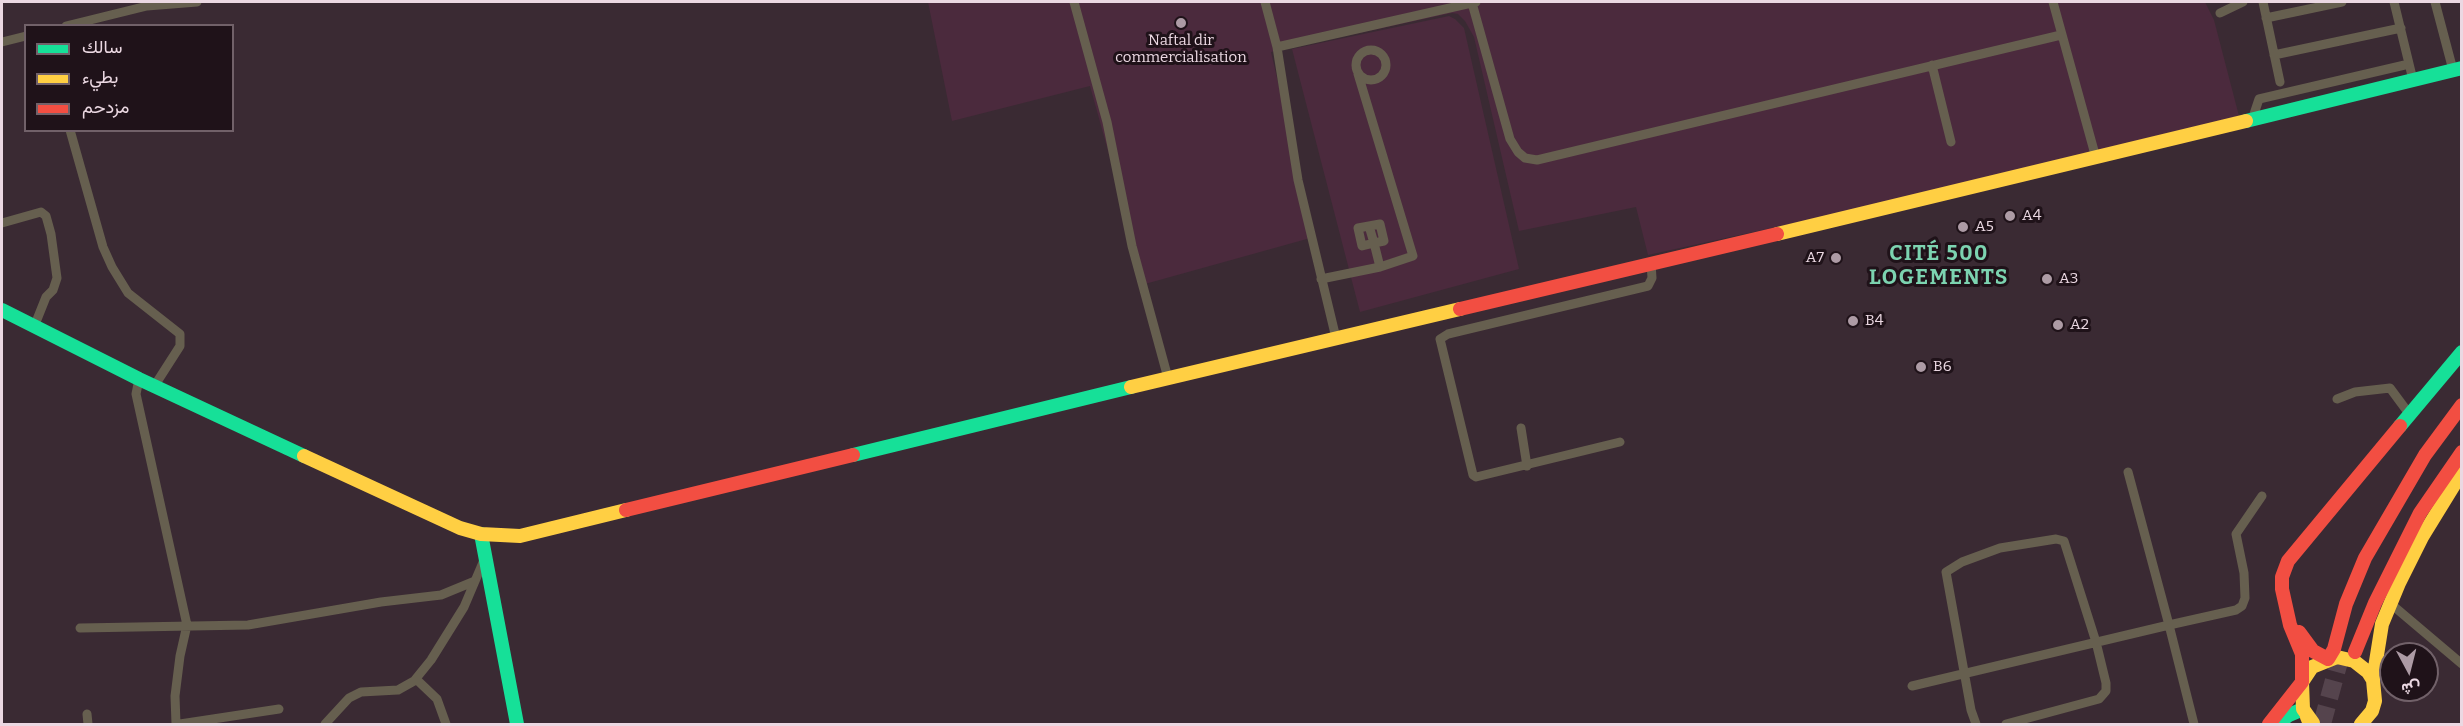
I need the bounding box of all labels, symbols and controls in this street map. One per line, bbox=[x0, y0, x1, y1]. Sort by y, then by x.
marker: Naftal dir commercialisation bbox=[1174, 16, 1188, 30]
legend bbox=[24, 24, 234, 132]
place label: Naftal dir commercialisation bbox=[1115, 32, 1247, 67]
text: سالك bbox=[82, 36, 122, 58]
text: بطيء bbox=[82, 66, 118, 88]
text: مزدحم bbox=[82, 96, 129, 118]
place label: A4 bbox=[2022, 207, 2041, 225]
marker: A4 bbox=[2003, 209, 2017, 223]
place label: A5 bbox=[1975, 218, 1994, 236]
marker: A5 bbox=[1956, 220, 1970, 234]
district label: CITÉ 500 LOGEMENTS bbox=[1869, 241, 2009, 291]
place label: A7 bbox=[1806, 249, 1824, 267]
marker: A7 bbox=[1829, 251, 1843, 265]
place label: A3 bbox=[2059, 270, 2078, 288]
marker: A3 bbox=[2040, 272, 2054, 286]
place label: B4 bbox=[1865, 312, 1883, 330]
marker: B4 bbox=[1846, 314, 1860, 328]
place label: A2 bbox=[2070, 316, 2089, 334]
marker: A2 bbox=[2051, 318, 2065, 332]
place label: B6 bbox=[1933, 358, 1951, 376]
marker: B6 bbox=[1914, 360, 1928, 374]
north arrow bbox=[2379, 642, 2439, 702]
text: ش bbox=[2400, 678, 2422, 699]

